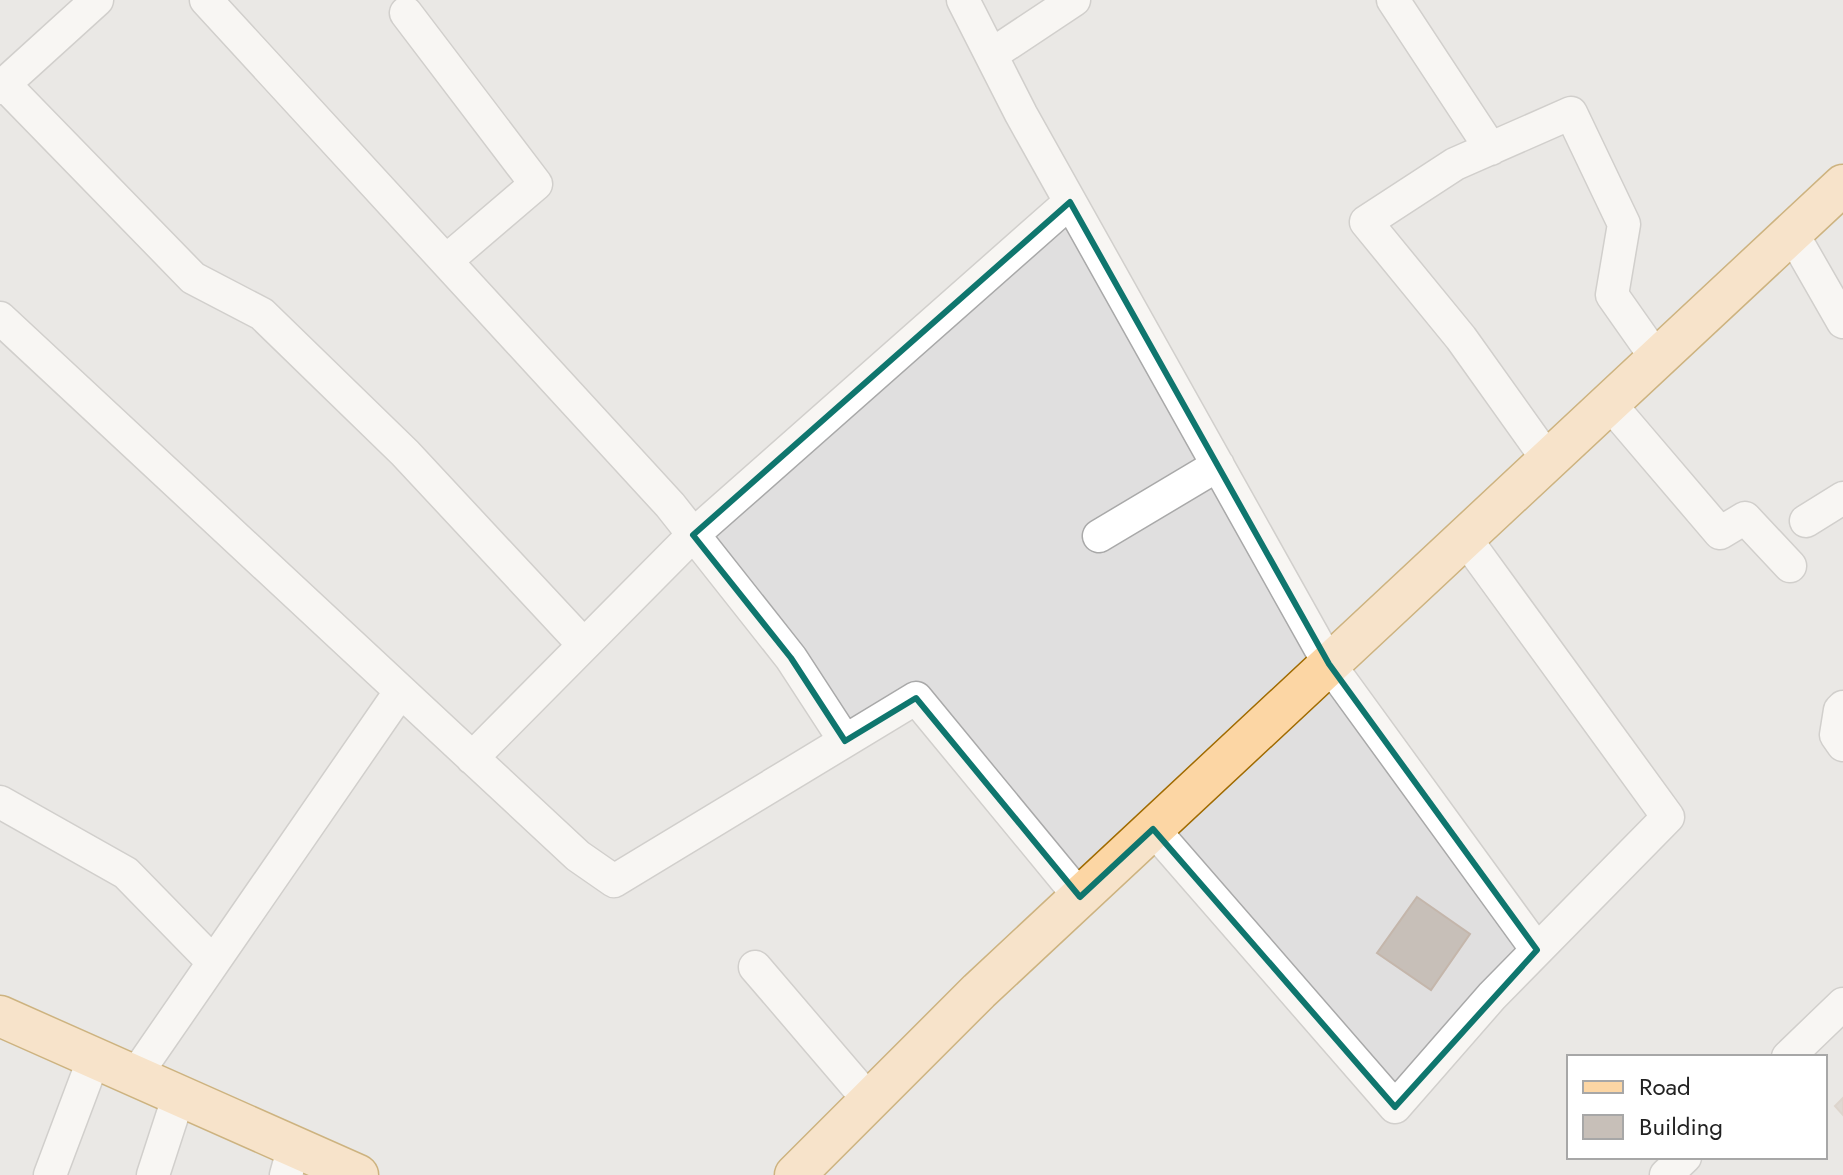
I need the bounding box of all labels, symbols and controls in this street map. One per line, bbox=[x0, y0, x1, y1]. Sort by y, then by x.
legend bbox=[1567, 1055, 1827, 1159]
text: Road bbox=[1639, 1069, 1691, 1104]
text: Building bbox=[1639, 1109, 1723, 1144]

